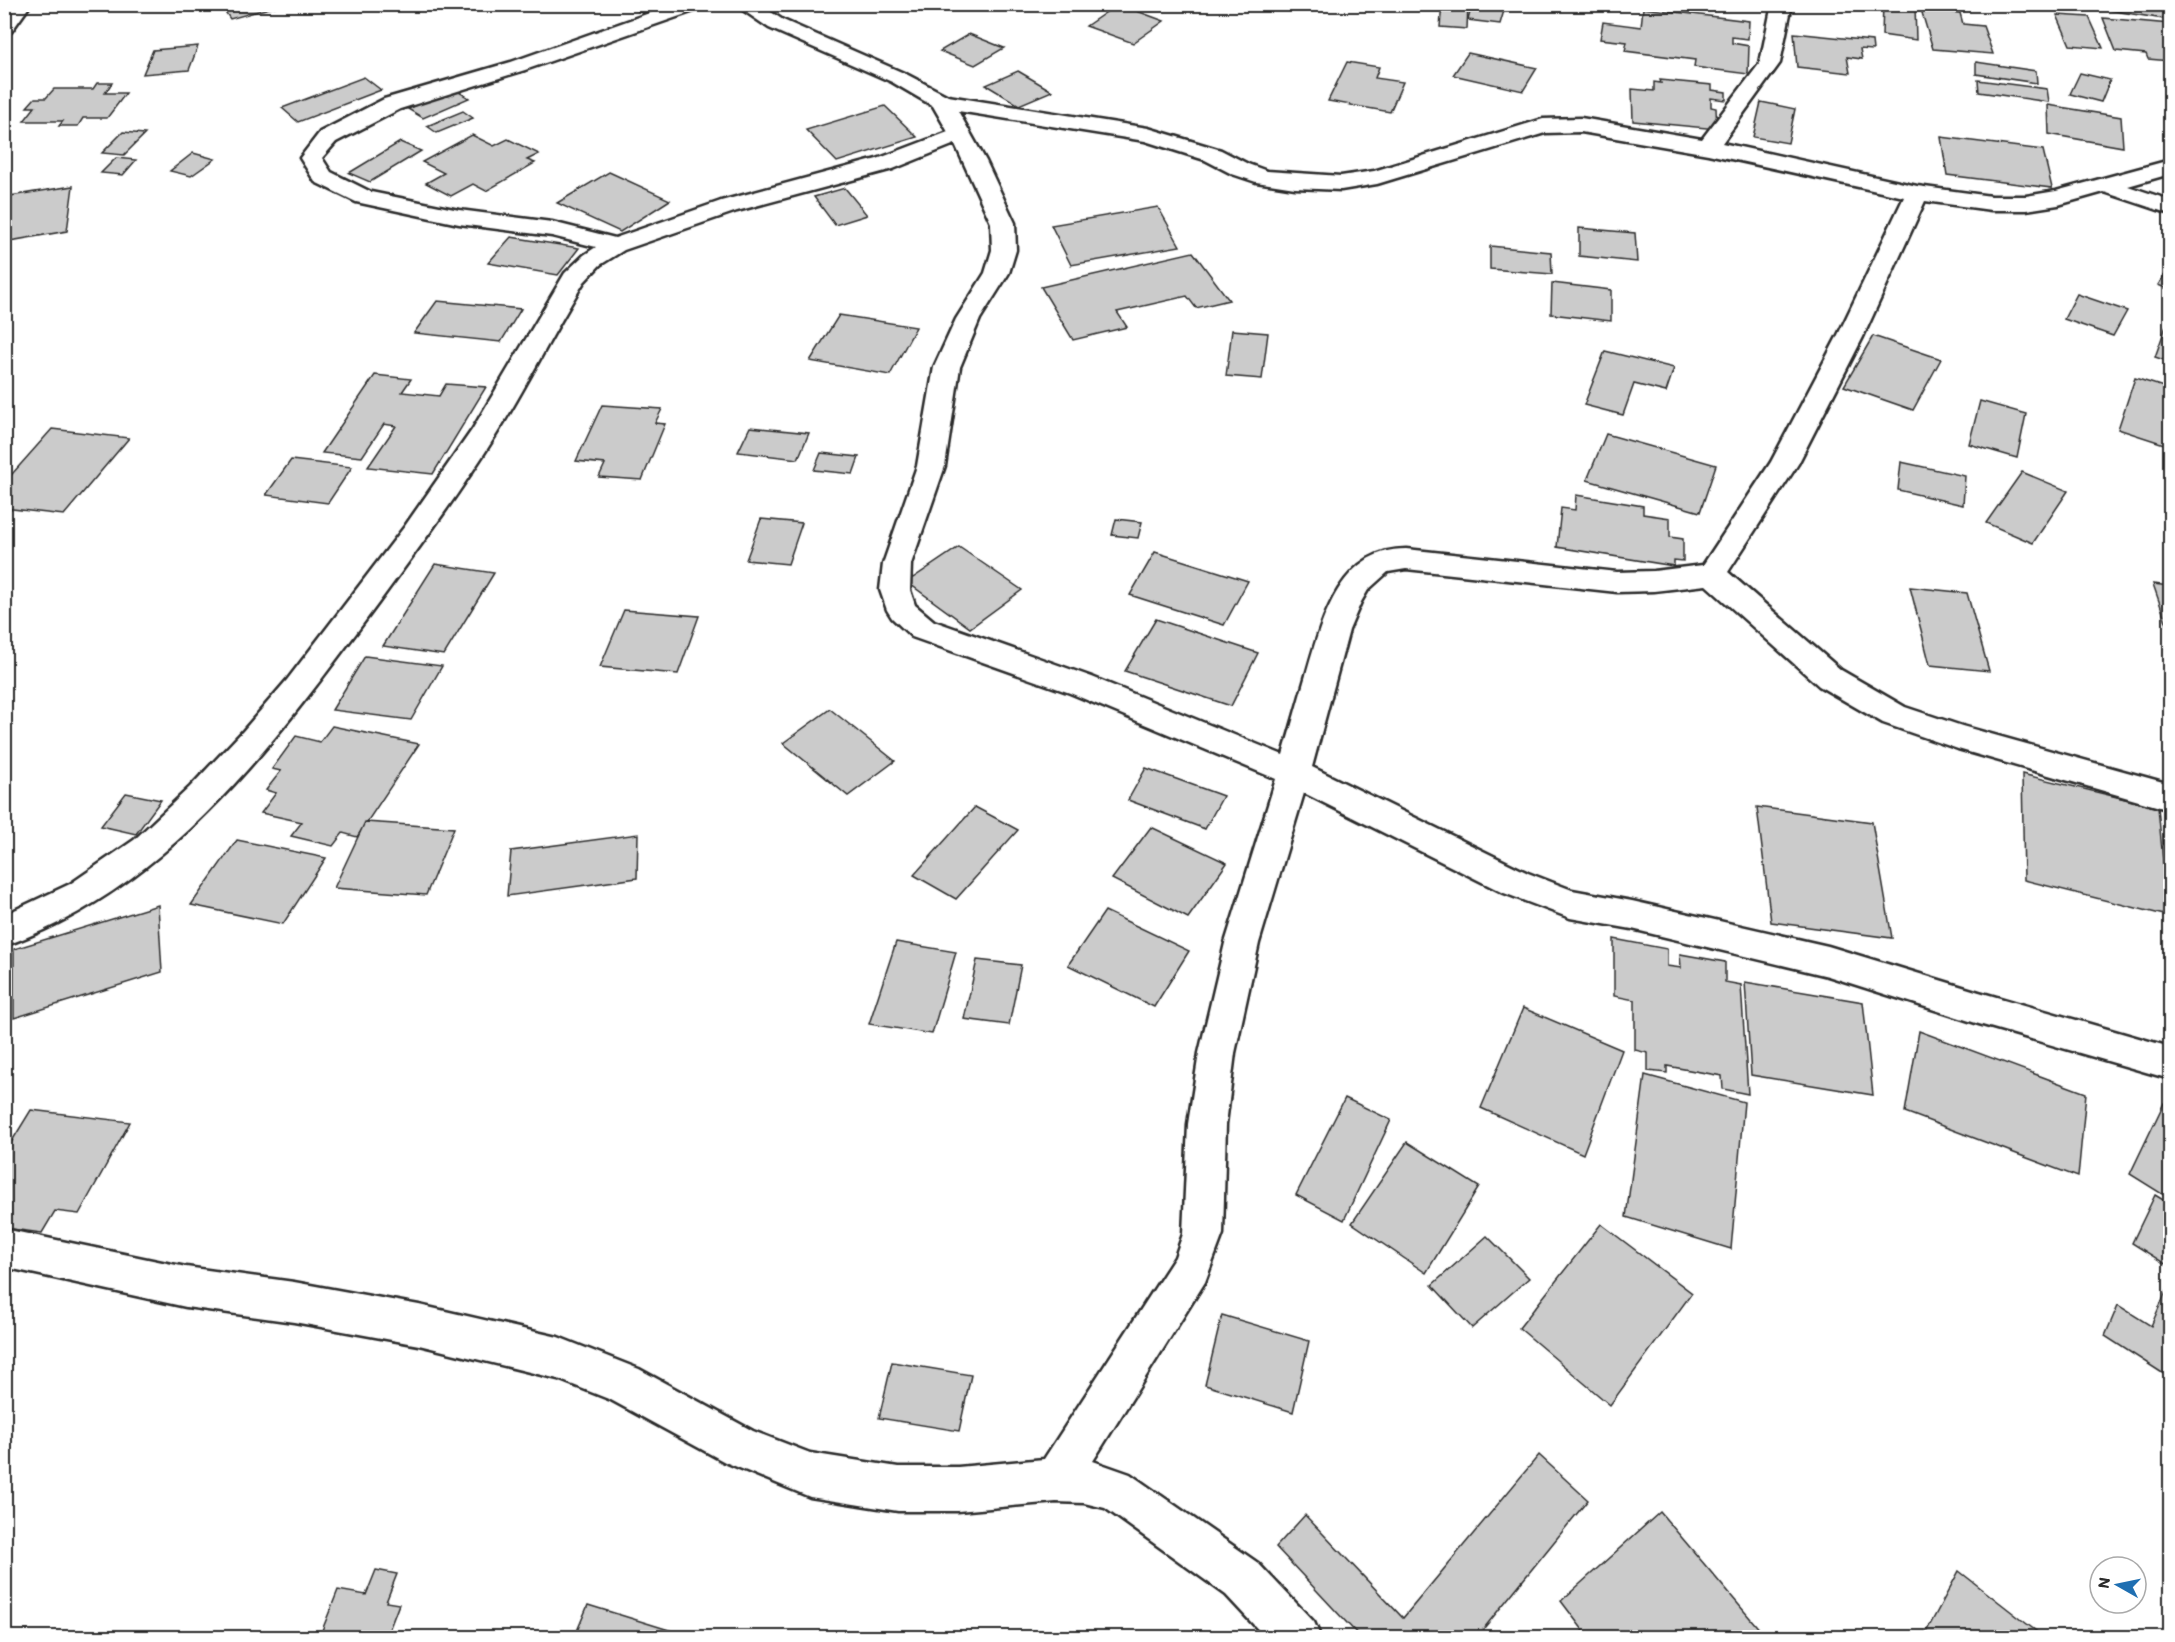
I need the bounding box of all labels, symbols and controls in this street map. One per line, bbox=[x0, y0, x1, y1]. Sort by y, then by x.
north arrow bbox=[2088, 1555, 2148, 1615]
text: N bbox=[2093, 1576, 2114, 1590]

